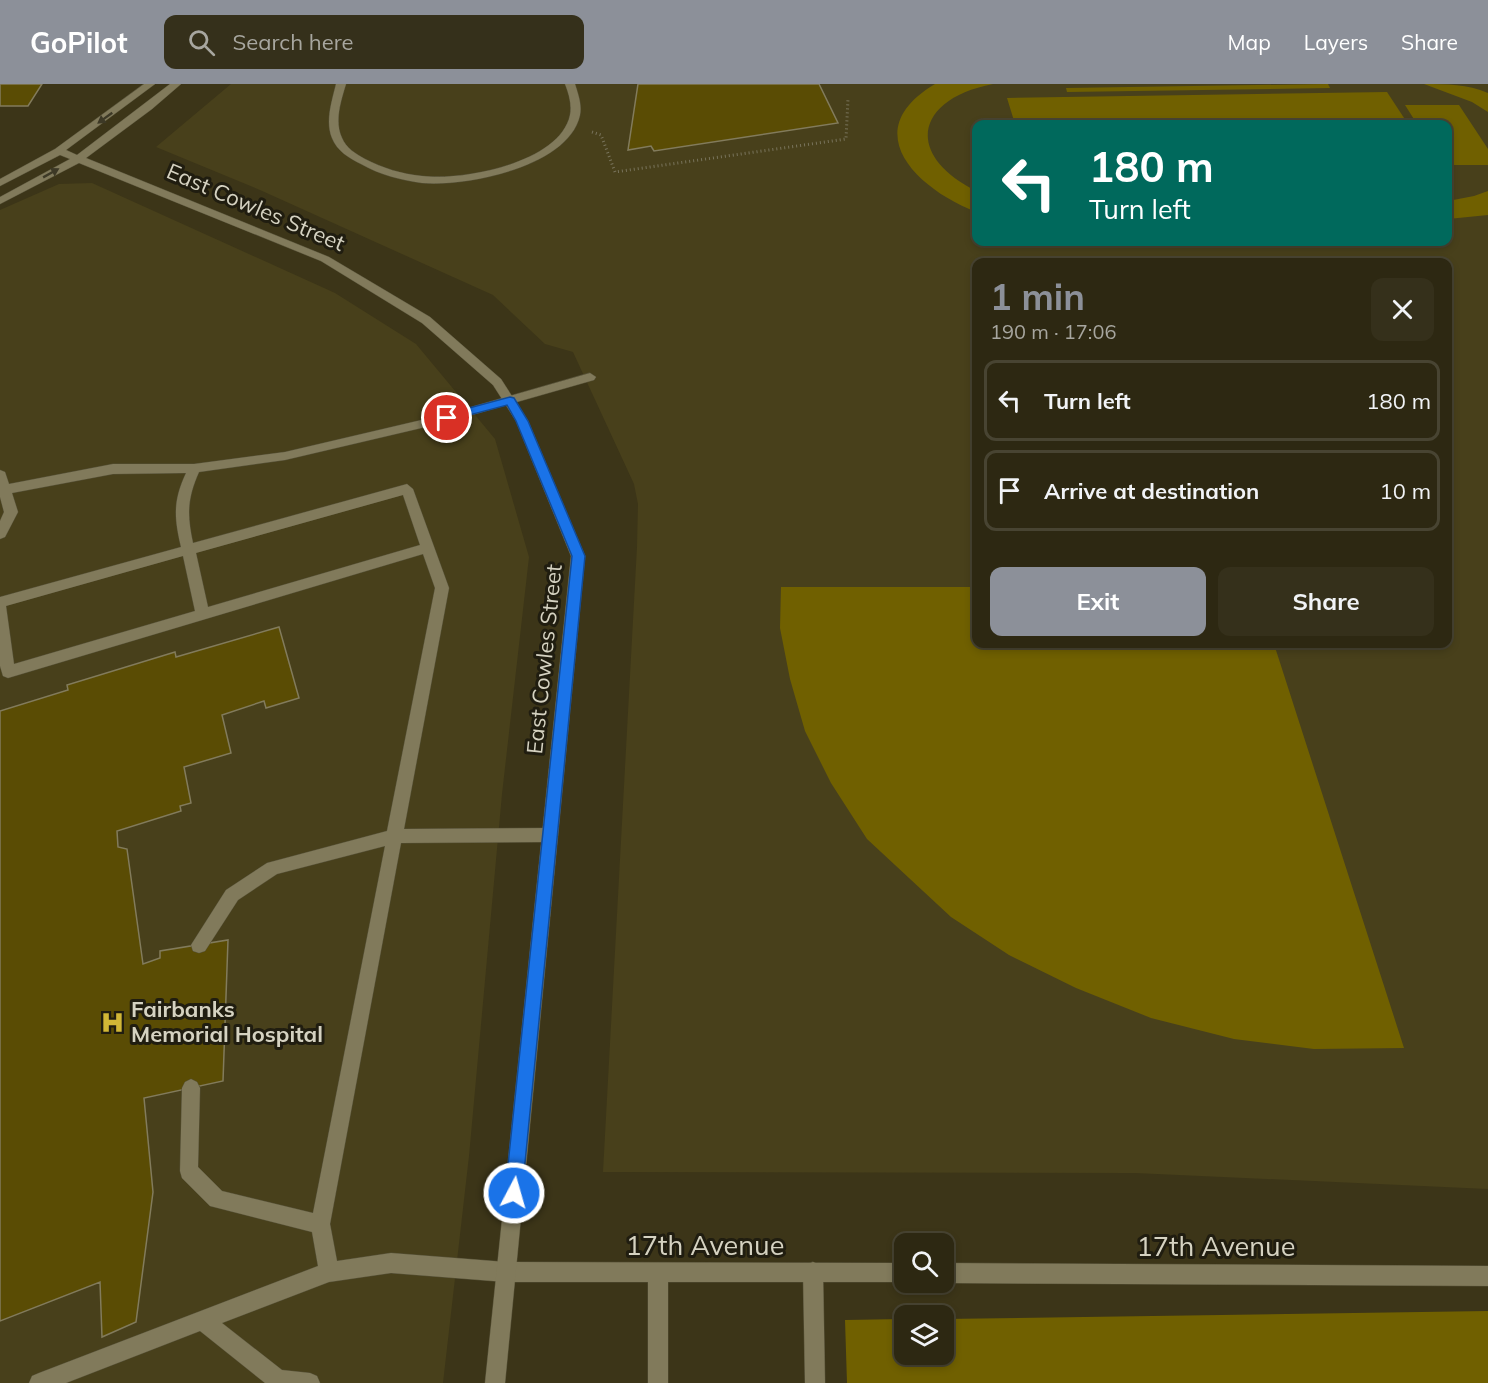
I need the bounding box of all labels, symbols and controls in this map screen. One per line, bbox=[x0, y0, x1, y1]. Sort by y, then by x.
search box bbox=[164, 15, 584, 69]
text: GoPilot bbox=[30, 25, 128, 60]
icon: search bbox=[185, 26, 218, 59]
text: Search here bbox=[233, 28, 354, 56]
text: Map bbox=[1228, 29, 1271, 55]
text: Layers bbox=[1304, 29, 1368, 55]
text: Share bbox=[1401, 29, 1458, 55]
one-way arrow bbox=[97, 111, 112, 123]
text: 180 m bbox=[1089, 140, 1214, 193]
icon: left bbox=[990, 144, 1068, 222]
street label: East Cowles Street bbox=[163, 157, 350, 257]
one-way arrow bbox=[43, 168, 60, 178]
text: Turn left bbox=[1089, 192, 1191, 226]
text: 1 min bbox=[990, 274, 1085, 319]
button: close bbox=[1371, 278, 1434, 341]
text: 190 m · 17:06 bbox=[990, 319, 1116, 344]
icon: left bbox=[993, 384, 1026, 417]
text: Turn left bbox=[1044, 387, 1131, 415]
text: 180 m bbox=[1366, 387, 1431, 415]
pin bbox=[421, 392, 472, 443]
icon: arrive bbox=[430, 401, 463, 434]
icon: arrive bbox=[993, 474, 1026, 507]
text: Arrive at destination bbox=[1044, 477, 1259, 505]
text: 10 m bbox=[1380, 477, 1431, 505]
street label: East Cowles Street bbox=[520, 562, 568, 755]
button: Exit bbox=[990, 567, 1206, 636]
button: Share bbox=[1218, 567, 1434, 636]
place label: Fairbanks Memorial Hospital bbox=[131, 995, 323, 1048]
hospital icon: Fairbanks Memorial Hospital bbox=[100, 1009, 126, 1035]
position arrow bbox=[482, 1161, 546, 1225]
street label: 17th Avenue bbox=[626, 1228, 784, 1262]
street label: 17th Avenue bbox=[1137, 1229, 1295, 1263]
map controls bbox=[894, 1233, 954, 1365]
button: search bbox=[894, 1233, 954, 1293]
button: layers bbox=[894, 1305, 954, 1365]

